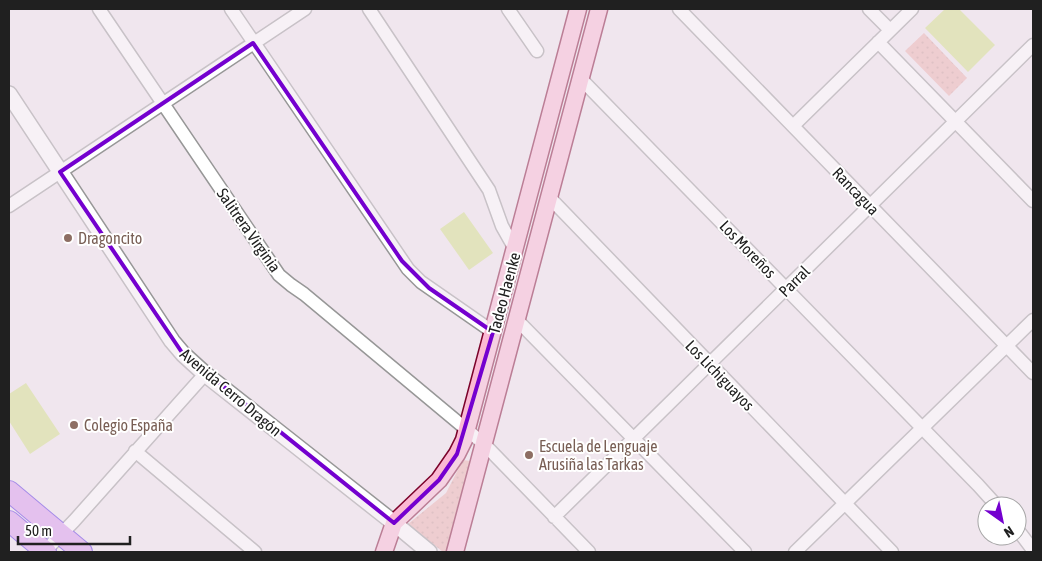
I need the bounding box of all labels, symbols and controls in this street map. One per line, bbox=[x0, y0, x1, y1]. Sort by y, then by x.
street label: Rancagua bbox=[828, 164, 883, 219]
street label: Salitrera Virginia bbox=[213, 185, 284, 276]
street label: Los Moreños bbox=[716, 217, 780, 282]
place label: Dragoncito bbox=[78, 229, 142, 248]
marker: Dragoncito bbox=[62, 232, 74, 244]
street label: Tadeo Haenke bbox=[484, 250, 524, 336]
street label: Parral bbox=[775, 261, 814, 300]
street label: Los Lichiguayos bbox=[681, 336, 758, 415]
street label: Avenida Cerro Dragón bbox=[176, 344, 285, 440]
place label: Colegio España bbox=[84, 416, 173, 435]
marker: Colegio España bbox=[68, 419, 80, 431]
place label: Escuela de Lenguaje Arusiña las Tarkas bbox=[539, 437, 658, 473]
marker: Escuela de Lenguaje Arusiña las Tarkas bbox=[523, 449, 535, 461]
north arrow bbox=[977, 496, 1027, 546]
scale bar bbox=[18, 514, 130, 546]
text: 50 m bbox=[25, 522, 52, 539]
text: N bbox=[1001, 523, 1017, 541]

